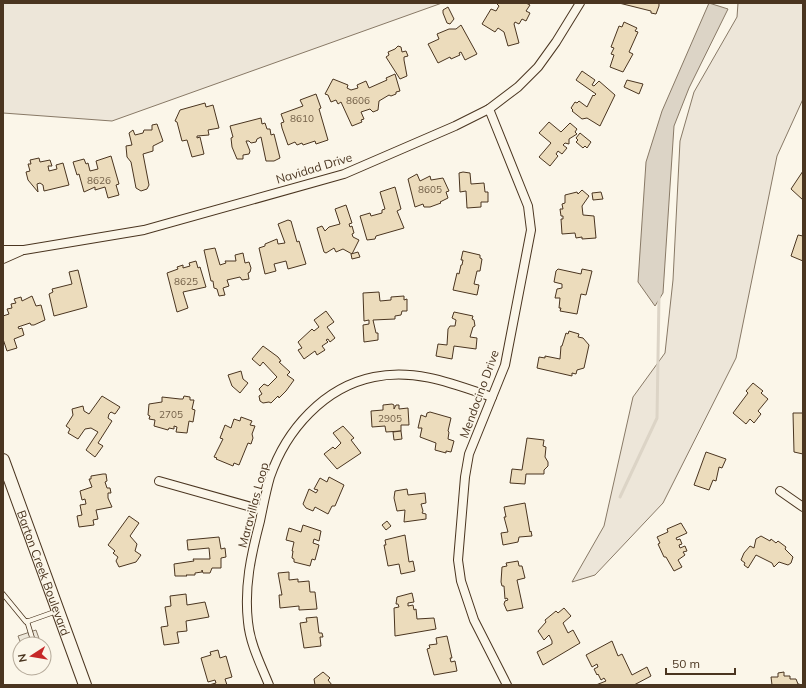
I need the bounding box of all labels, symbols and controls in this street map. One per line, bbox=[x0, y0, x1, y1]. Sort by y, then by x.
house number: 8606 bbox=[346, 94, 370, 107]
house number: 8610 bbox=[290, 112, 314, 125]
street label: Navidad Drive bbox=[274, 149, 354, 187]
house number: 8626 bbox=[87, 174, 111, 187]
house number: 8605 bbox=[418, 183, 442, 196]
house number: 8625 bbox=[174, 275, 198, 288]
street label: Mendocino Drive bbox=[456, 348, 502, 440]
house number: 2705 bbox=[159, 408, 183, 421]
house number: 2905 bbox=[378, 412, 402, 425]
street label: Maravillas Loop bbox=[234, 461, 272, 549]
street label: Barton Creek Boulevard bbox=[14, 508, 74, 638]
north arrow bbox=[12, 636, 52, 676]
scale bar bbox=[666, 650, 735, 676]
text: N bbox=[15, 653, 30, 664]
text: 50 m bbox=[672, 656, 700, 671]

